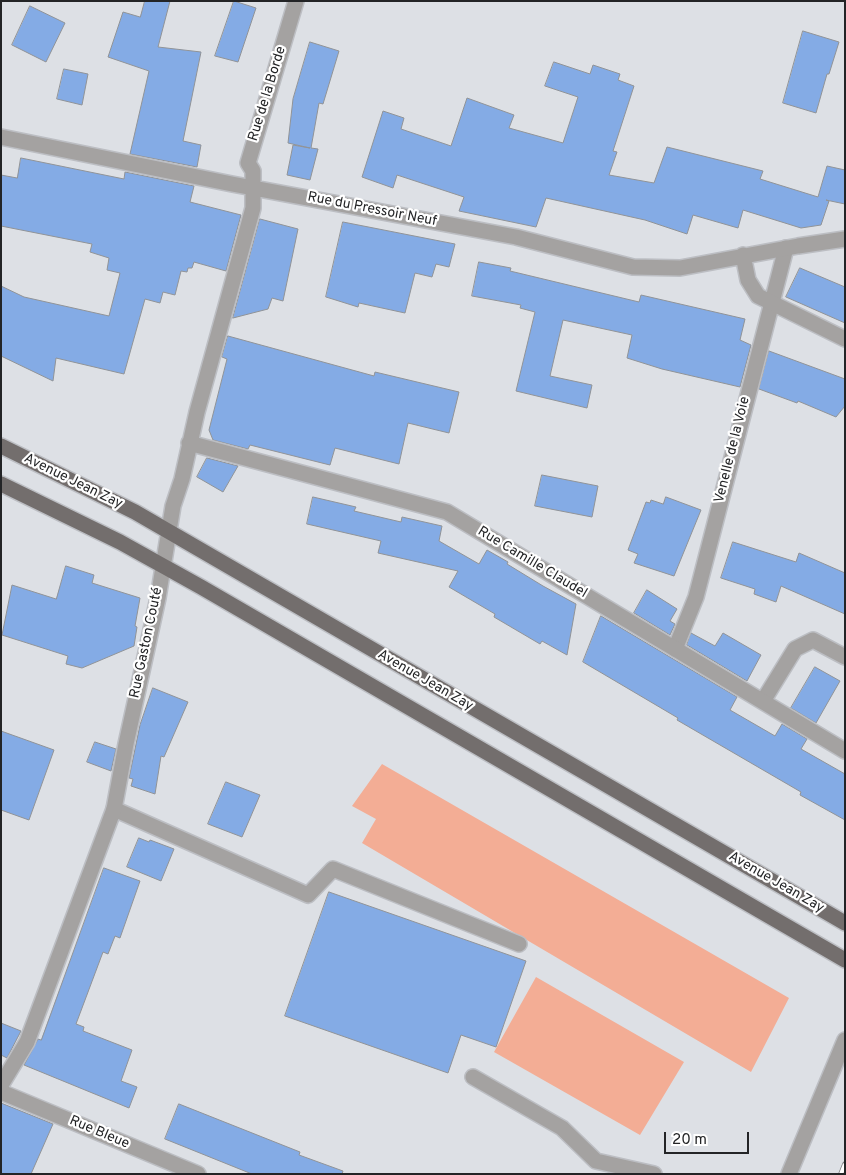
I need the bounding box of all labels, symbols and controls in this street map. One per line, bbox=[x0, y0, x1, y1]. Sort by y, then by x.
street label: Rue de la Borde bbox=[246, 45, 290, 143]
street label: Rue du Pressoir Neuf bbox=[306, 189, 438, 231]
street label: Venelle de la Voie bbox=[712, 395, 754, 505]
street label: Avenue Jean Zay bbox=[21, 451, 125, 513]
street label: Rue Camille Claudel bbox=[474, 524, 590, 602]
street label: Rue Gaston Couté bbox=[127, 586, 167, 700]
street label: Avenue Jean Zay bbox=[374, 647, 476, 715]
street label: Avenue Jean Zay bbox=[725, 849, 827, 917]
street label: Rue Bleue bbox=[67, 1113, 131, 1153]
scale bar bbox=[666, 1122, 751, 1154]
text: 20 m bbox=[672, 1131, 707, 1150]

